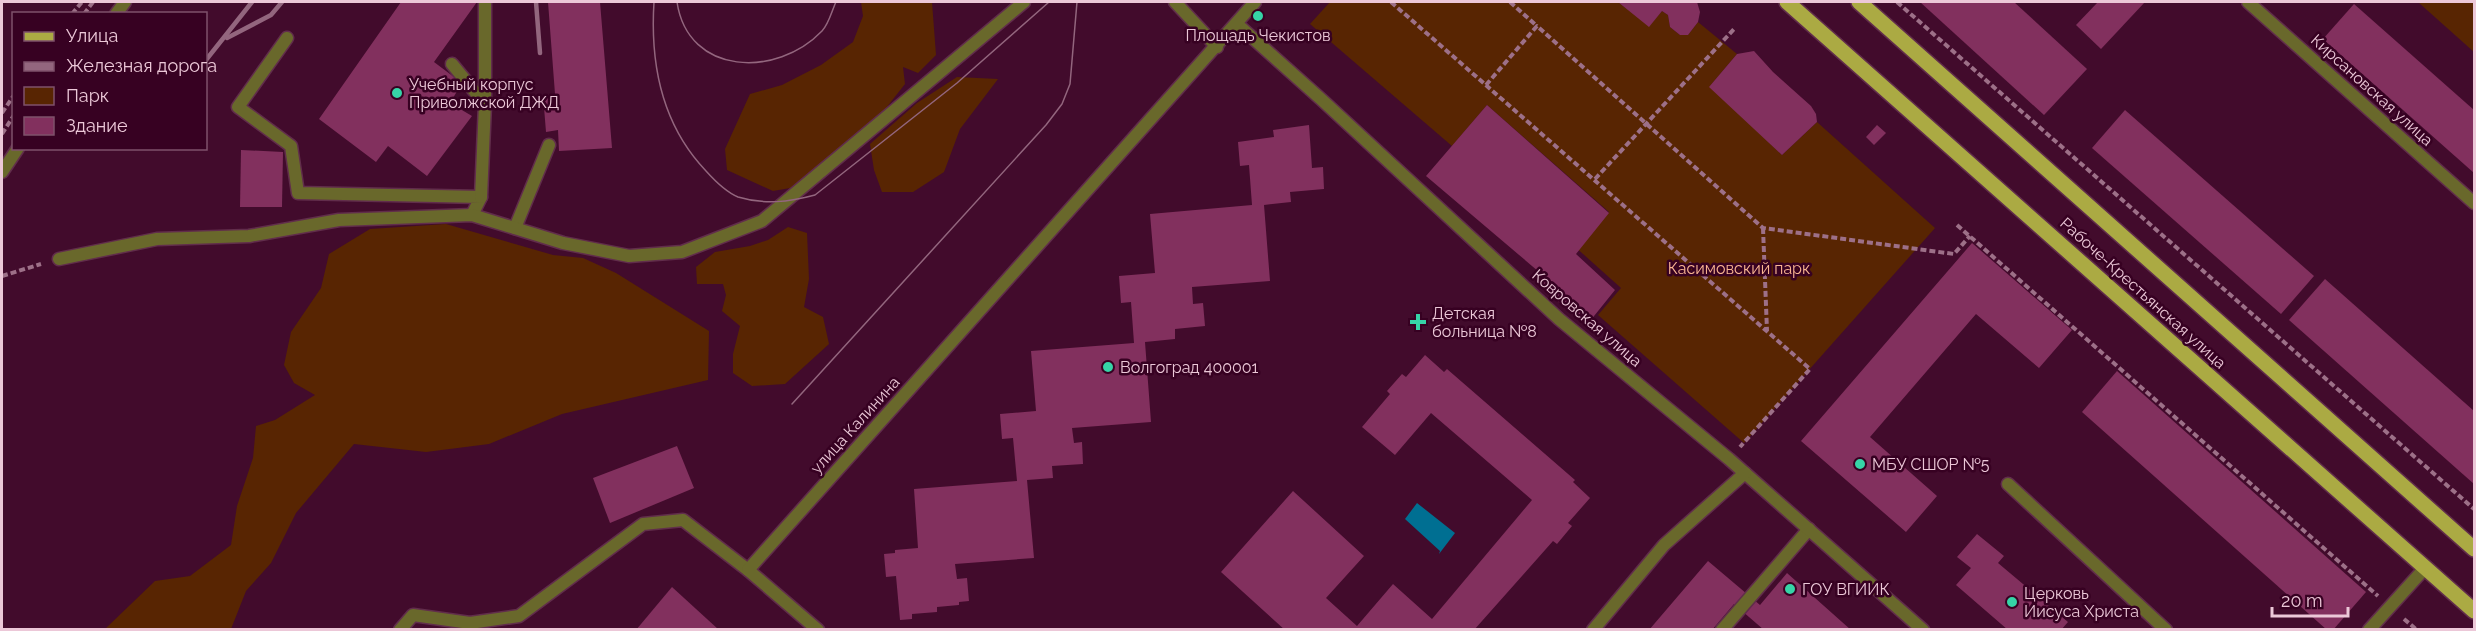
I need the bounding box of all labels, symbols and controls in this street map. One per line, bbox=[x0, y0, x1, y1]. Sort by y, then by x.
marker: Площадь Чекистов bbox=[1251, 9, 1265, 23]
legend bbox=[12, 12, 207, 150]
text: Улица bbox=[66, 25, 118, 46]
place label: Площадь Чекистов bbox=[1185, 26, 1331, 45]
street label: Кирсановская улица bbox=[2307, 30, 2437, 150]
text: Железная дорога bbox=[66, 55, 217, 76]
place label: Учебный корпус Приволжской ДЖД bbox=[409, 75, 559, 112]
text: Парк bbox=[66, 85, 109, 106]
marker: Учебный корпус Приволжской ДЖД bbox=[390, 86, 404, 100]
text: Здание bbox=[66, 115, 128, 136]
street label: Рабоче-Крестьянская улица bbox=[2056, 214, 2230, 372]
park label: Касимовский парк bbox=[1668, 259, 1810, 278]
street label: Ковровская улица bbox=[1528, 265, 1646, 371]
place label: Детская больница №8 bbox=[1432, 304, 1537, 341]
marker: Детская больница №8 bbox=[1409, 313, 1427, 331]
place label: Волгоград 400001 bbox=[1120, 358, 1259, 377]
marker: Волгоград 400001 bbox=[1101, 360, 1115, 374]
street label: улица Калинина bbox=[807, 373, 903, 477]
place label: МБУ СШОР №5 bbox=[1872, 455, 1990, 474]
marker: МБУ СШОР №5 bbox=[1853, 457, 1867, 471]
place label: ГОУ ВГИИК bbox=[1802, 580, 1890, 599]
scale bar bbox=[2272, 580, 2348, 618]
marker: ГОУ ВГИИК bbox=[1783, 582, 1797, 596]
place label: Церковь Иисуса Христа bbox=[2024, 584, 2139, 621]
text: 20 m bbox=[2281, 590, 2323, 611]
marker: Церковь Иисуса Христа bbox=[2005, 595, 2019, 609]

